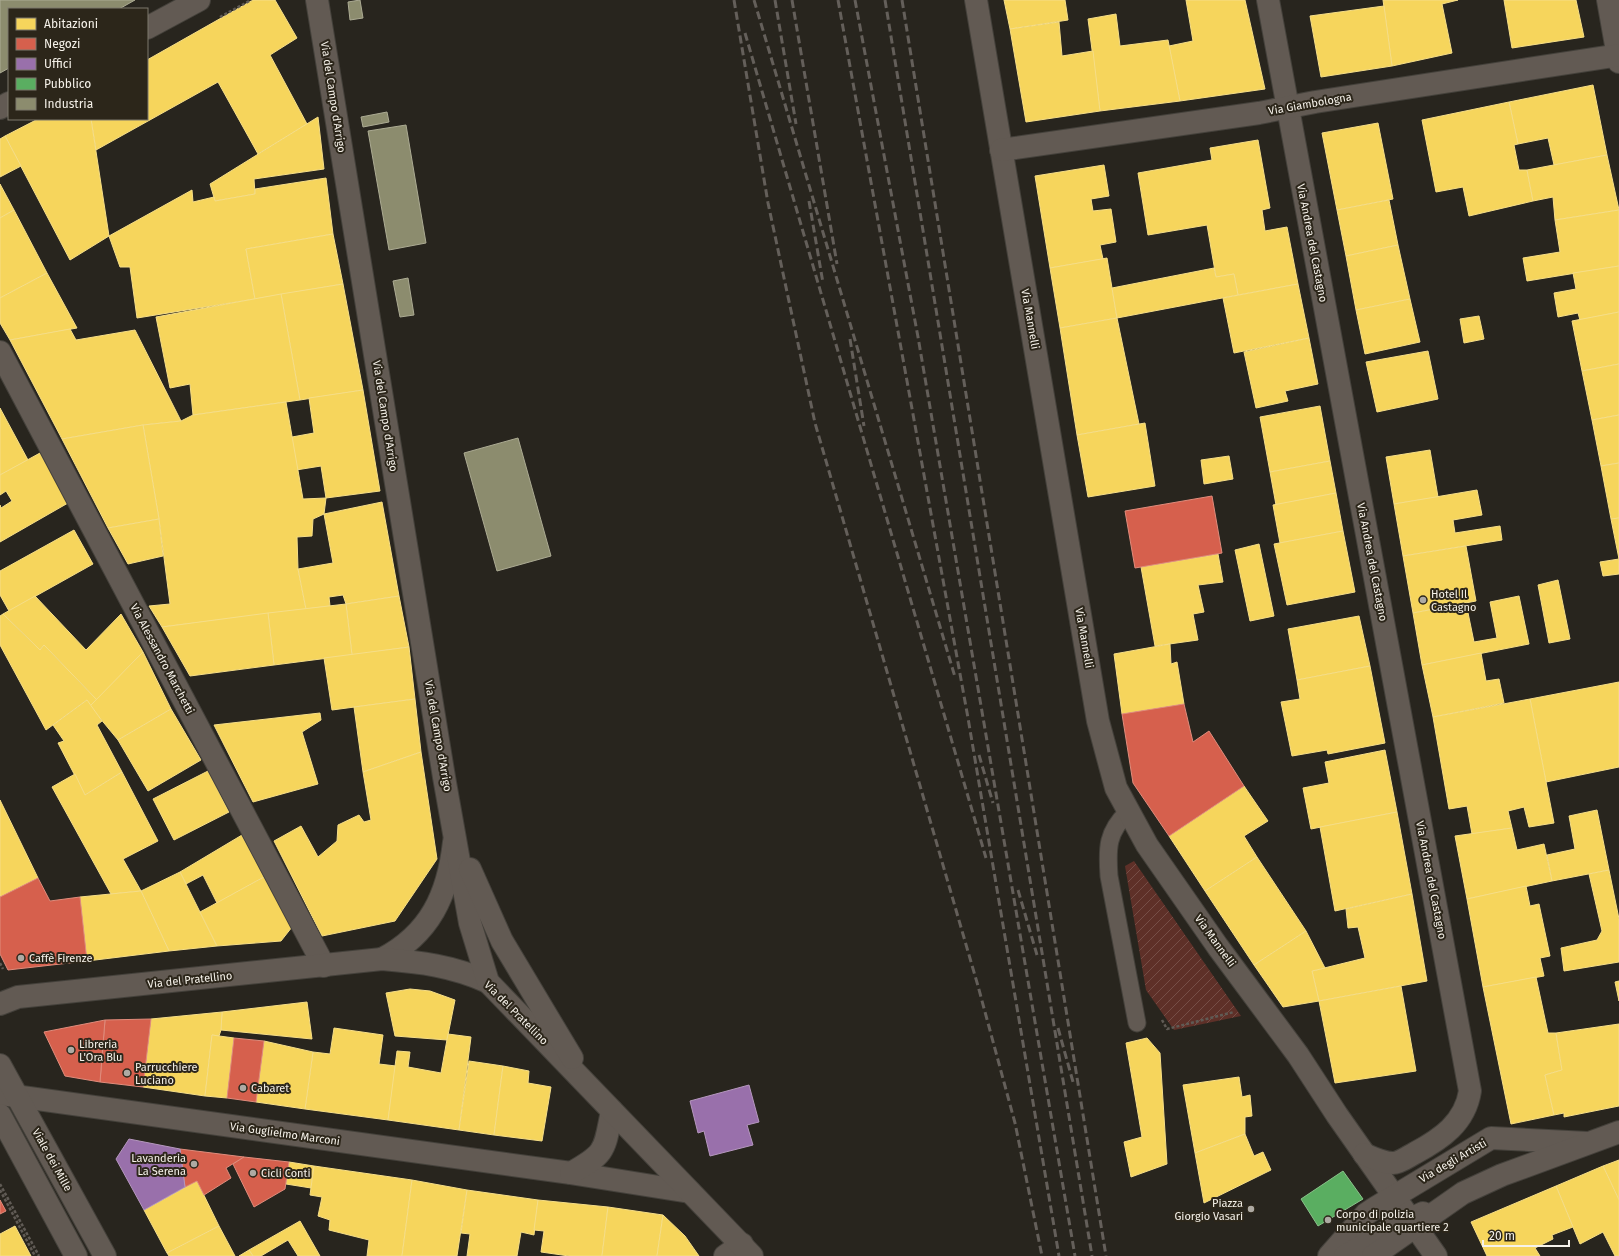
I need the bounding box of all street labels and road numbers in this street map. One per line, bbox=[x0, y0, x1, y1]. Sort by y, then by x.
street label: Via del Campo d'Arrigo bbox=[318, 40, 348, 154]
street label: Via Giambologna bbox=[1267, 90, 1353, 118]
street label: Via Andrea del Castagno bbox=[1294, 183, 1330, 303]
street label: Via Mannelli bbox=[1018, 288, 1042, 350]
street label: Via del Campo d'Arrigo bbox=[370, 359, 400, 473]
street label: Via Andrea del Castagno bbox=[1354, 502, 1390, 622]
street label: Via Alessandro Marchetti bbox=[127, 602, 197, 716]
street label: Via Mannelli bbox=[1072, 607, 1096, 669]
street label: Via del Campo d'Arrigo bbox=[422, 679, 454, 793]
street label: Via Andrea del Castagno bbox=[1413, 820, 1449, 940]
street label: Via Mannelli bbox=[1192, 912, 1238, 970]
street label: Via del Pratellino bbox=[147, 969, 233, 991]
street label: Via del Pratellino bbox=[481, 978, 551, 1048]
street label: Via Guglielmo Marconi bbox=[229, 1120, 341, 1148]
street label: Viale dei Mille bbox=[29, 1126, 75, 1194]
street label: Via degli Artisti bbox=[1417, 1136, 1489, 1186]

